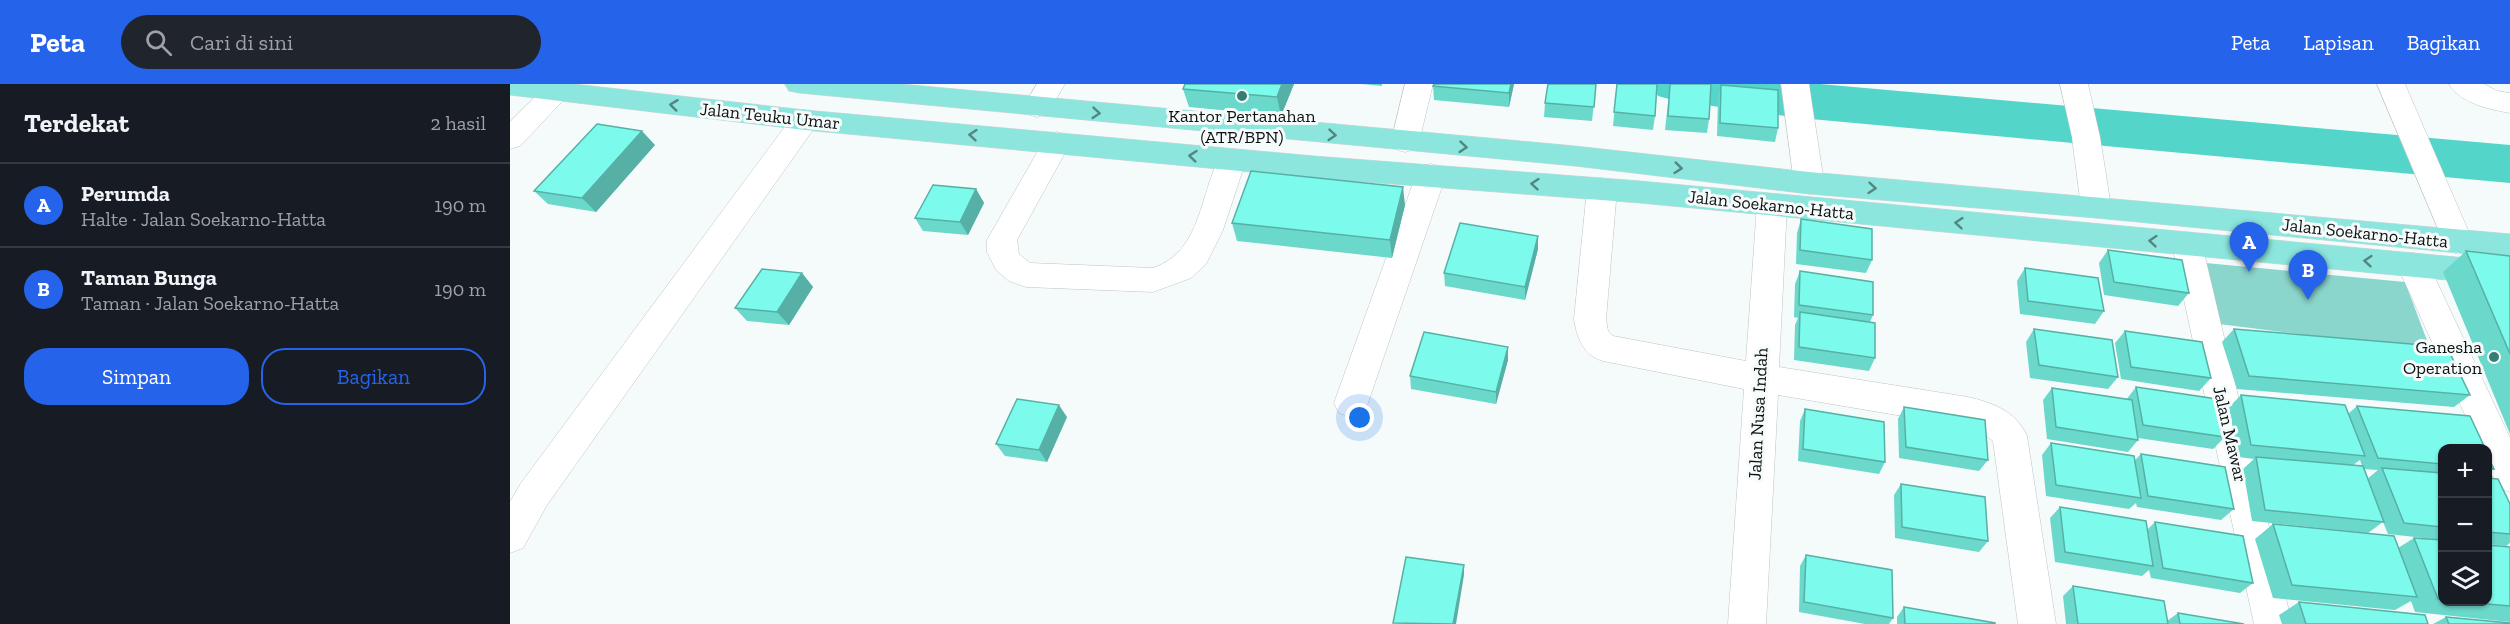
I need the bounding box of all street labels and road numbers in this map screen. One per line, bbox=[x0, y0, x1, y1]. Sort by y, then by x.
street label: Jalan Teuku Umar bbox=[699, 98, 841, 134]
street label: Jalan Soekarno-Hatta bbox=[1687, 185, 1855, 225]
street label: Jalan Soekarno-Hatta bbox=[2281, 213, 2449, 253]
street label: Jalan Nusa Indah bbox=[1744, 347, 1772, 481]
street label: Jalan Mawar bbox=[2208, 384, 2252, 484]

